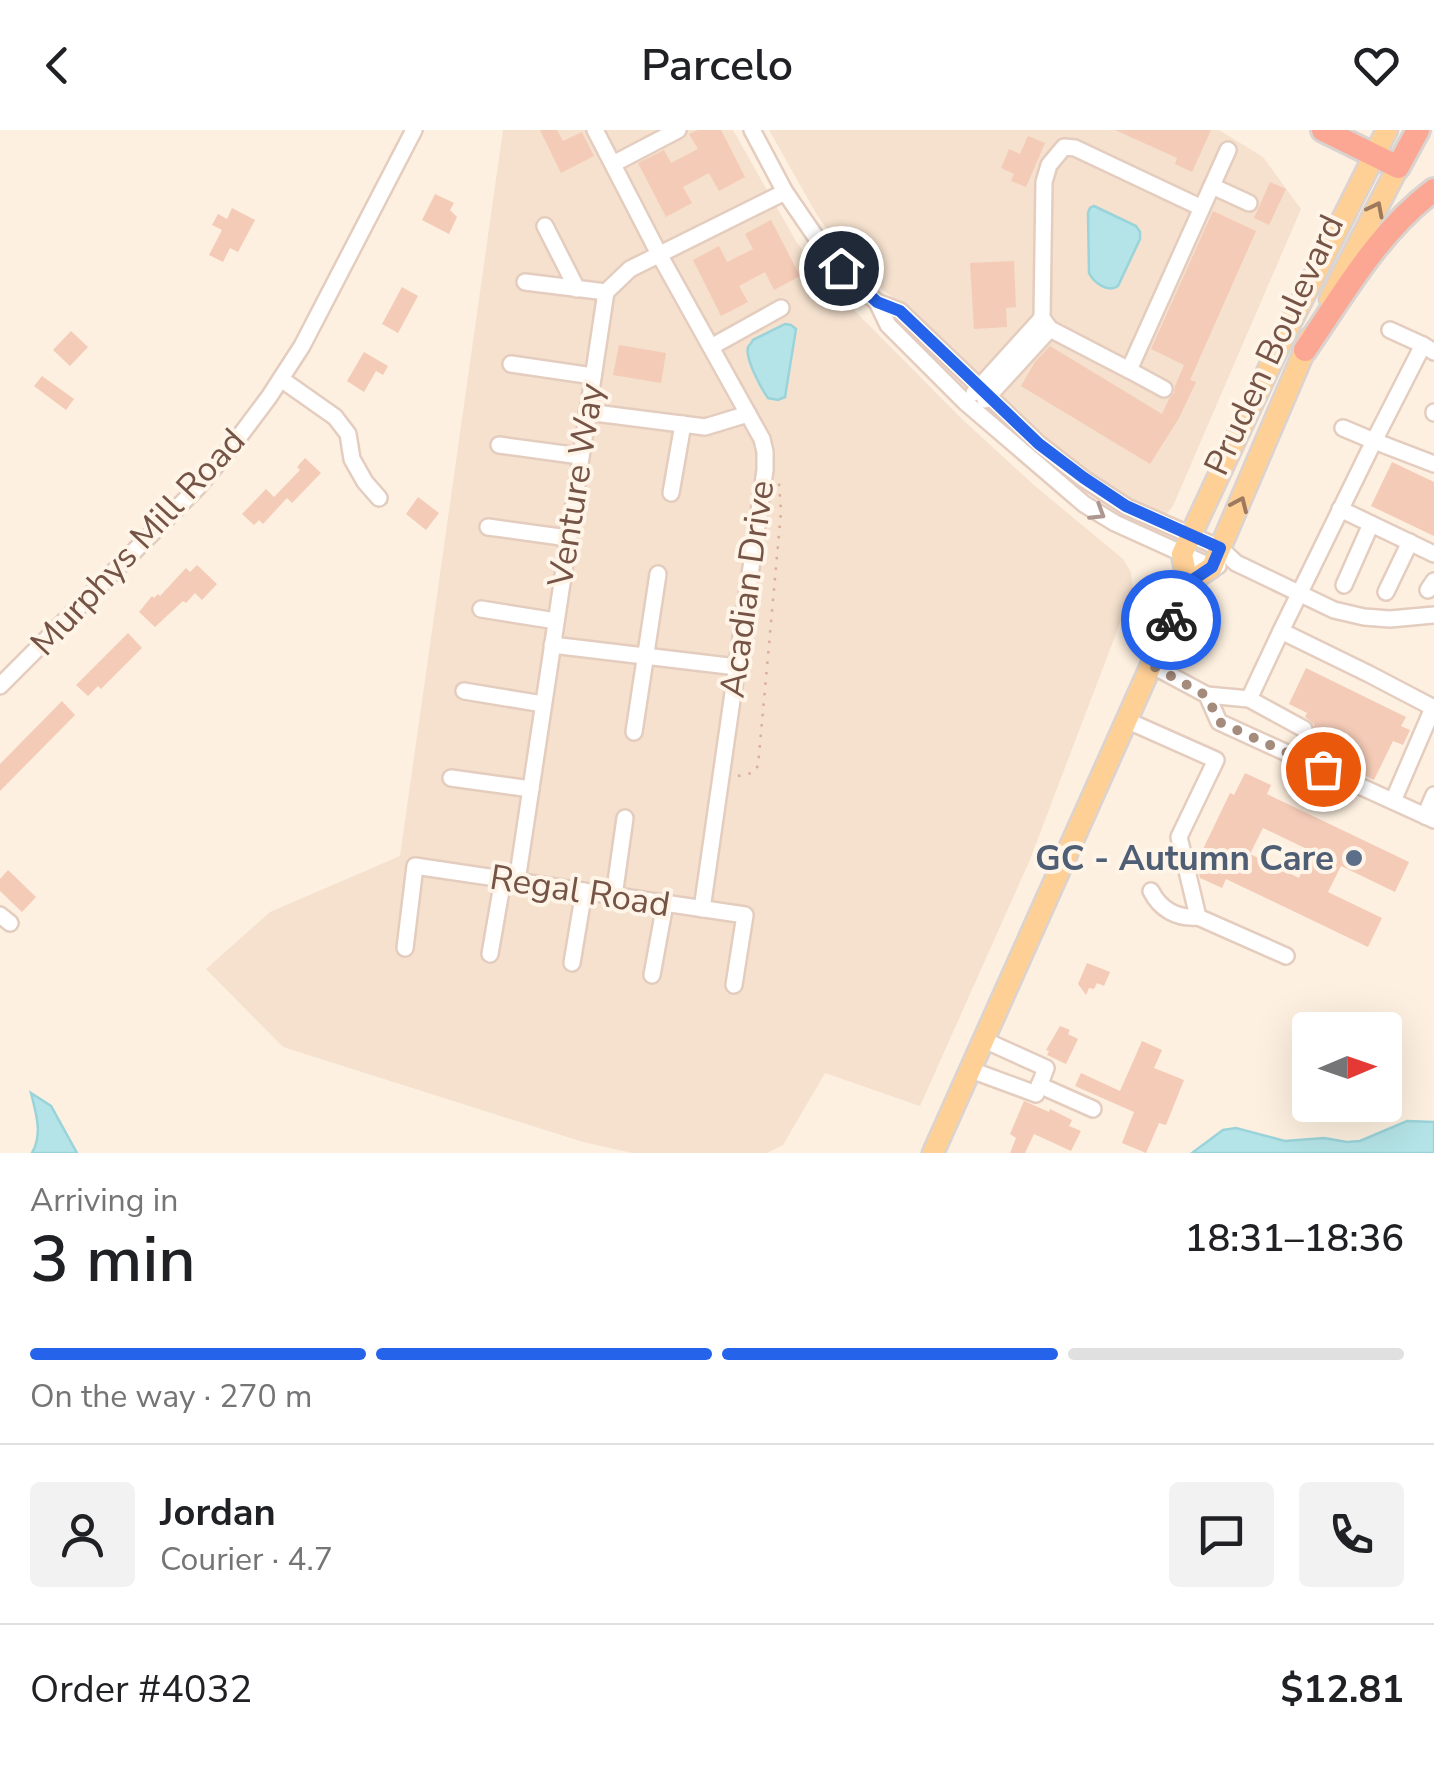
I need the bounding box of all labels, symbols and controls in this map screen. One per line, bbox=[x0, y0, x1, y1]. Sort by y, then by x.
text: Parcelo bbox=[641, 35, 793, 96]
icon: back bbox=[30, 38, 85, 93]
icon: heart bbox=[1349, 38, 1404, 93]
one-way arrow bbox=[1364, 202, 1383, 220]
street label: Pruden Boulevard bbox=[1193, 207, 1355, 483]
pin bbox=[799, 226, 884, 311]
icon: home bbox=[814, 241, 869, 296]
street label: Venture Way bbox=[537, 380, 615, 591]
street label: Murphys Mill Road bbox=[20, 418, 256, 666]
street label: Acadian Drive bbox=[708, 477, 786, 701]
one-way arrow bbox=[1228, 496, 1248, 514]
one-way arrow bbox=[1088, 500, 1106, 519]
courier bbox=[1121, 570, 1221, 670]
icon: bike bbox=[1144, 593, 1199, 648]
pin bbox=[1281, 727, 1366, 812]
icon: bag bbox=[1296, 742, 1351, 797]
place label: GC - Autumn Care bbox=[1035, 835, 1334, 882]
marker: GC - Autumn Care bbox=[1343, 847, 1365, 869]
street label: Regal Road bbox=[487, 854, 673, 928]
north arrow bbox=[1292, 1012, 1402, 1122]
map controls bbox=[1292, 1012, 1402, 1122]
text: Arriving in bbox=[30, 1179, 178, 1222]
text: 18:31–18:36 bbox=[1185, 1213, 1404, 1264]
text: 3 min bbox=[30, 1215, 196, 1304]
text: On the way · 270 m bbox=[30, 1375, 312, 1418]
button: person bbox=[30, 1482, 135, 1587]
button: chat bbox=[1169, 1482, 1274, 1587]
button: phone bbox=[1299, 1482, 1404, 1587]
text: Jordan bbox=[160, 1487, 276, 1538]
text: Courier · 4.7 bbox=[160, 1538, 333, 1581]
text: Order #4032 bbox=[30, 1664, 252, 1715]
text: $12.81 bbox=[1281, 1664, 1404, 1715]

